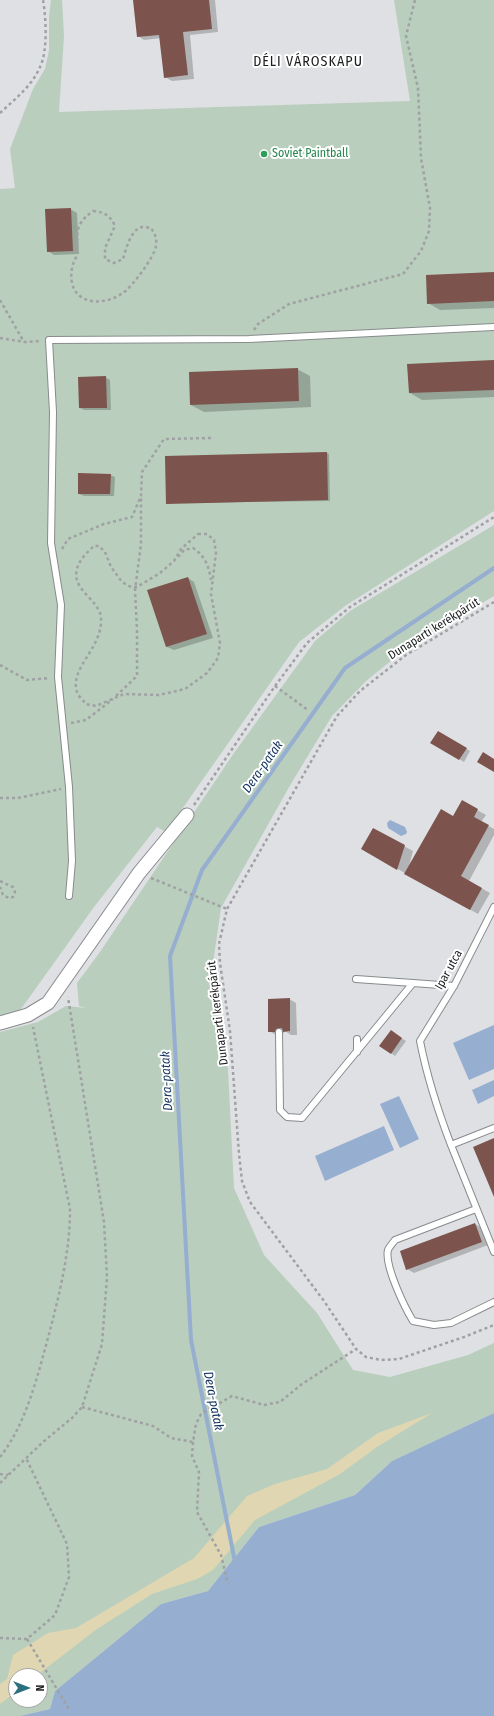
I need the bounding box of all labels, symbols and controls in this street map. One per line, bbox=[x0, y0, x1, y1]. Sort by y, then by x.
district label: DÉLI VÁROSKAPU bbox=[253, 54, 363, 70]
place label: Soviet Paintball bbox=[272, 147, 348, 161]
marker: Soviet Paintball bbox=[259, 149, 269, 159]
street label: Dunaparti kerékpárút bbox=[386, 595, 482, 663]
water label: Dera-patak bbox=[239, 738, 287, 796]
street label: Ipar utca bbox=[432, 948, 466, 992]
street label: Dunaparti kerékpárút bbox=[204, 960, 232, 1066]
water label: Dera-patak bbox=[158, 1051, 176, 1111]
water label: Dera-patak bbox=[200, 1370, 226, 1432]
north arrow bbox=[8, 1668, 48, 1708]
text: N bbox=[33, 1685, 46, 1691]

